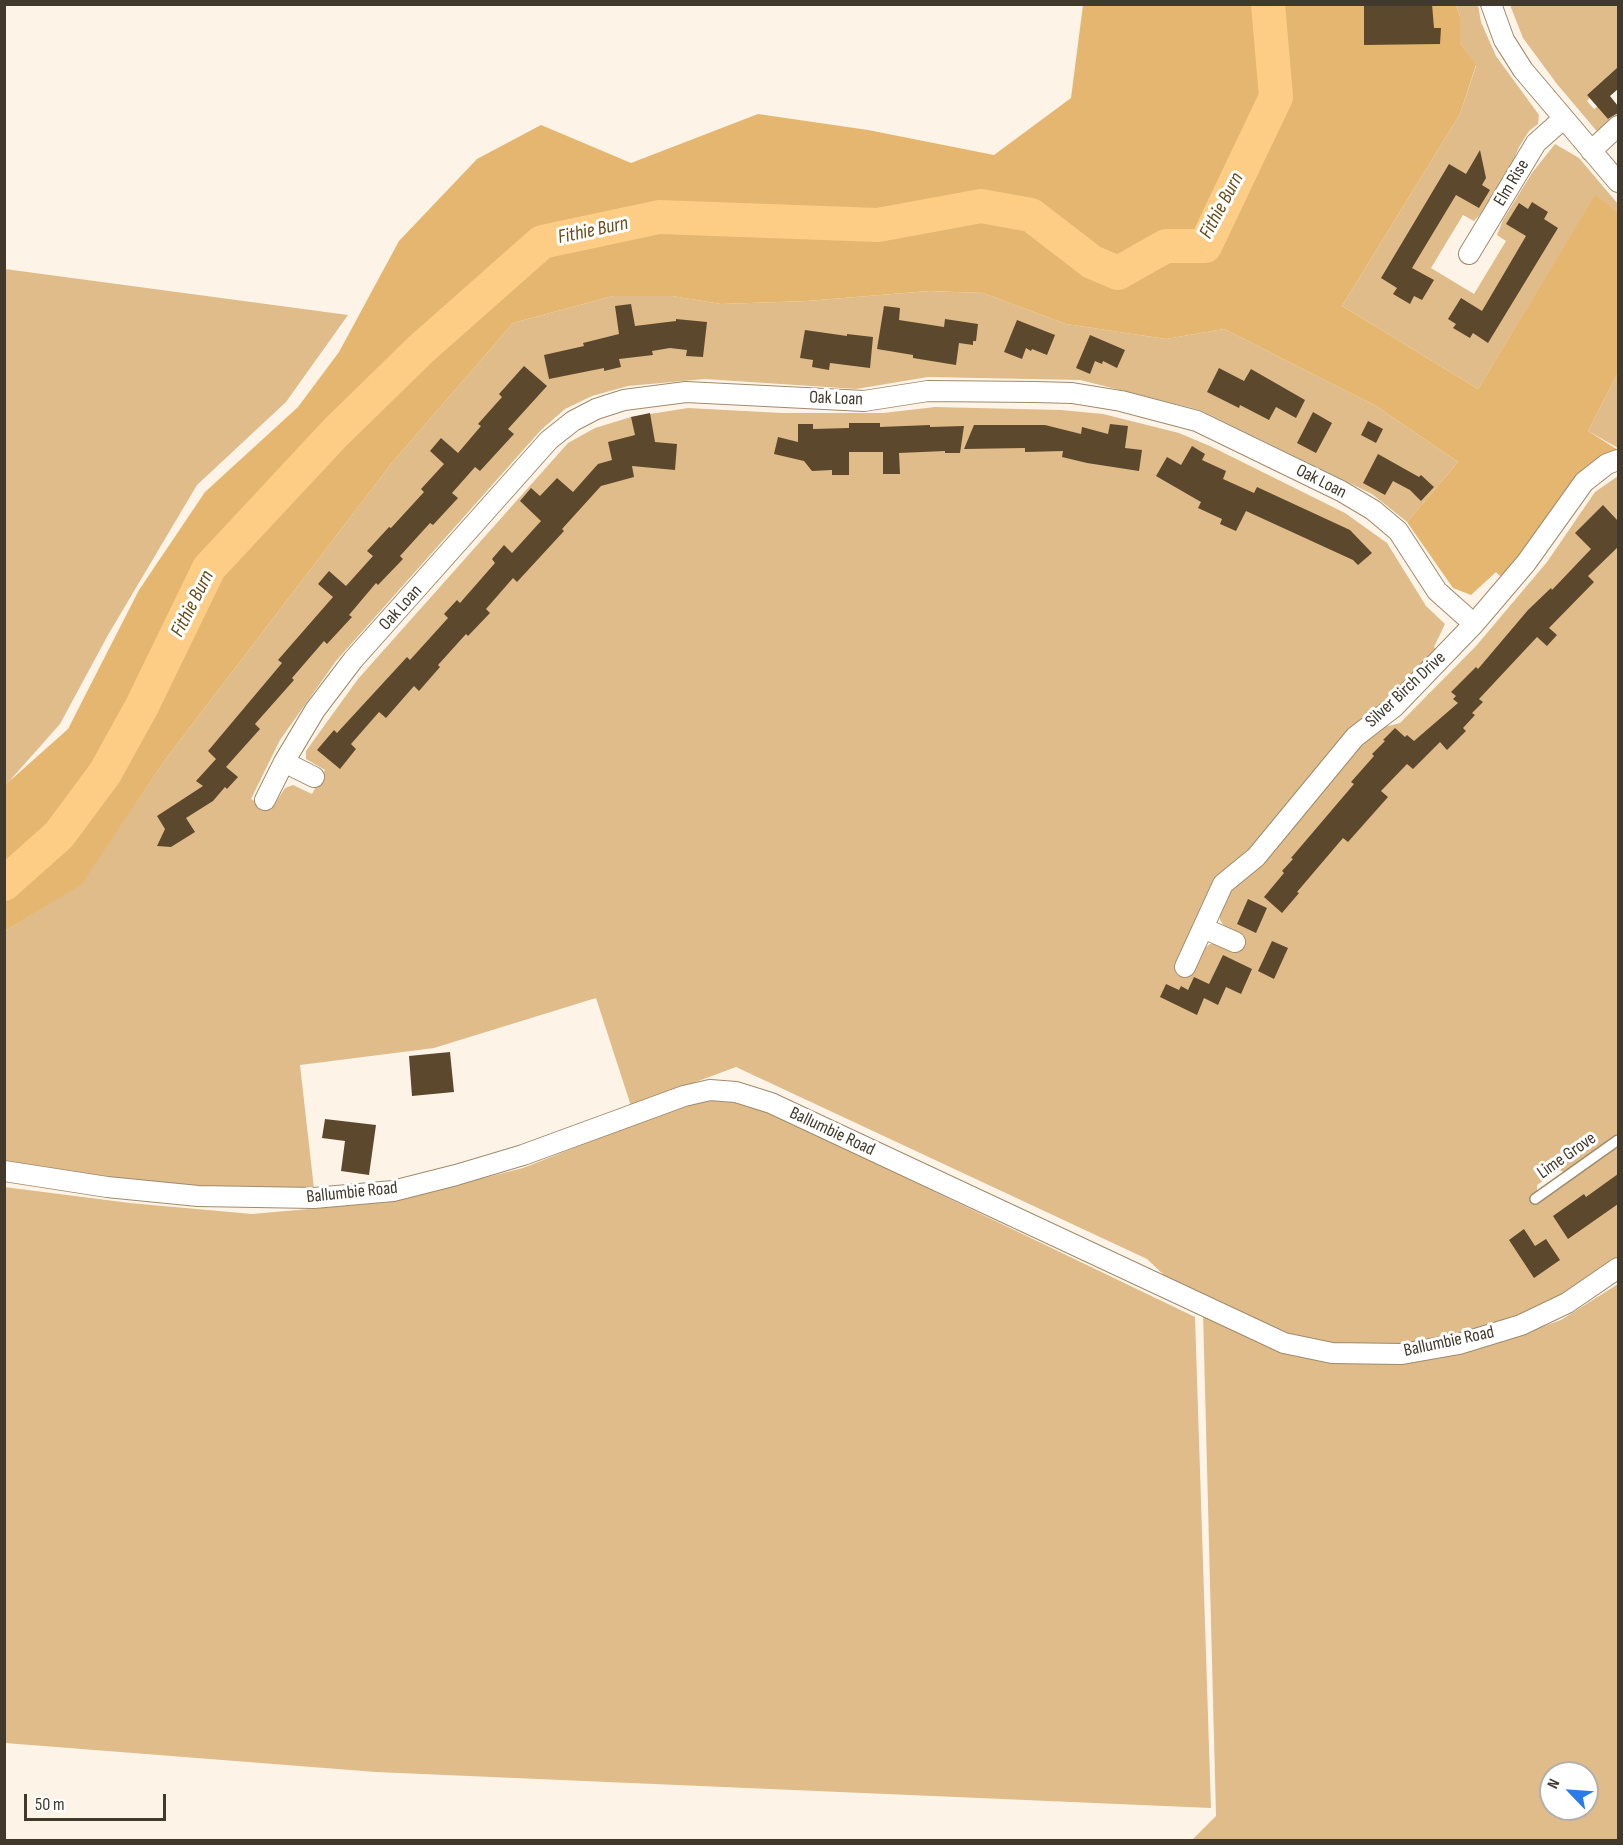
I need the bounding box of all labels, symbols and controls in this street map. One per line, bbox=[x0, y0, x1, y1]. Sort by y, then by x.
street label: Elm Rise bbox=[1490, 156, 1534, 210]
water label: Fithie Burn bbox=[1195, 169, 1249, 243]
water label: Fithie Burn bbox=[556, 212, 630, 250]
street label: Oak Loan bbox=[809, 387, 863, 411]
street label: Oak Loan bbox=[1292, 460, 1350, 504]
water label: Fithie Burn bbox=[166, 567, 220, 641]
street label: Oak Loan bbox=[375, 581, 427, 635]
street label: Silver Birch Drive bbox=[1361, 647, 1451, 733]
street label: Ballumbie Road bbox=[786, 1103, 878, 1161]
street label: Lime Grove bbox=[1533, 1128, 1601, 1184]
street label: Ballumbie Road bbox=[305, 1177, 399, 1209]
street label: Ballumbie Road bbox=[1402, 1322, 1496, 1362]
north arrow bbox=[1539, 1761, 1599, 1821]
text: N bbox=[1544, 1776, 1564, 1792]
scale bar bbox=[27, 1782, 170, 1820]
text: 50 m bbox=[35, 1794, 65, 1815]

